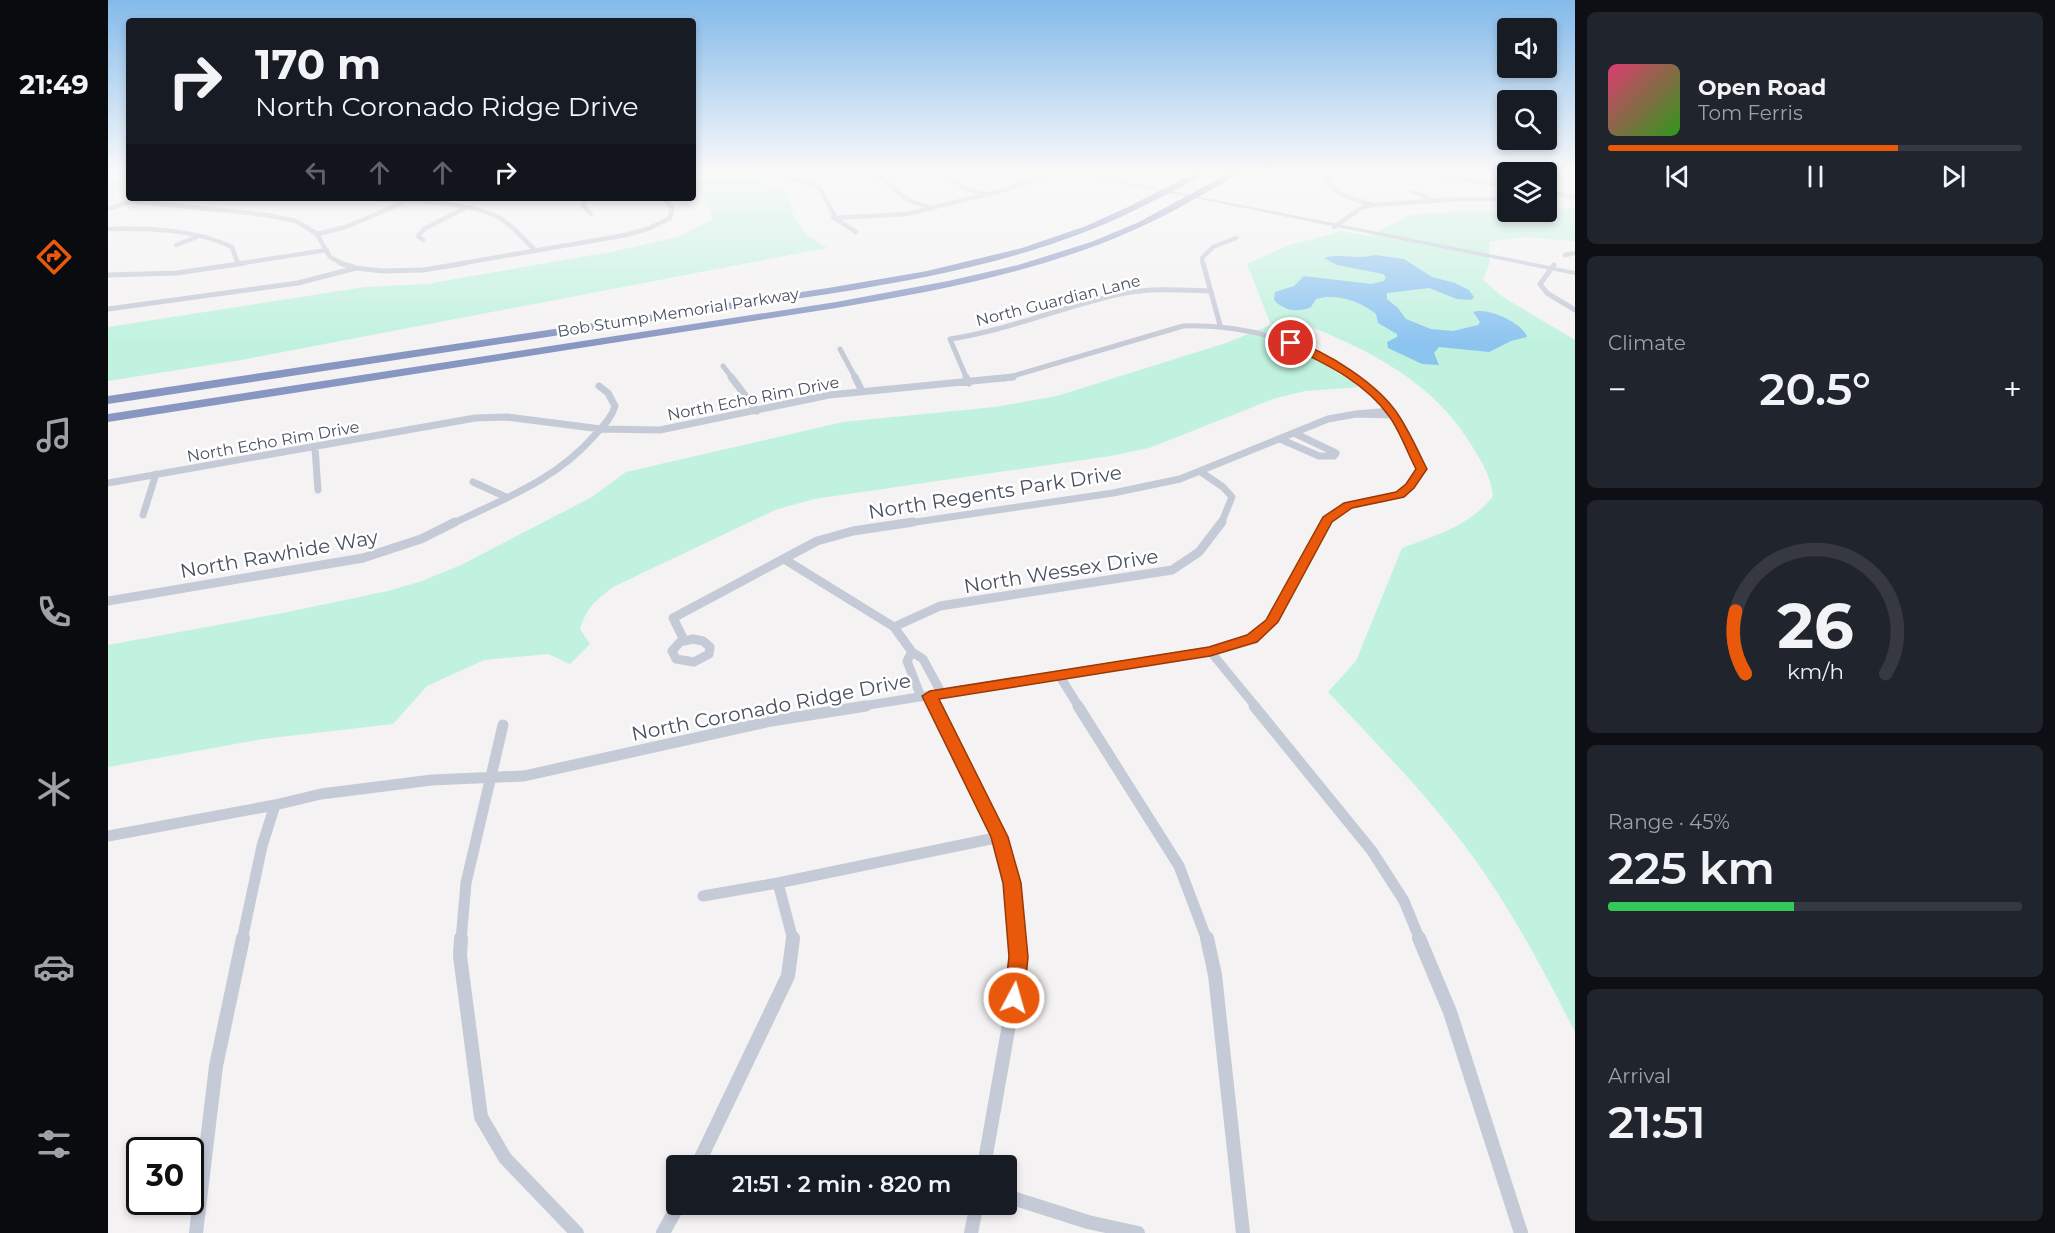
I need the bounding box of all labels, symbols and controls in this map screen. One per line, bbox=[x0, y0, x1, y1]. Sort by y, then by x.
map controls bbox=[1497, 18, 1557, 222]
button: sound bbox=[1497, 18, 1557, 78]
text: 170 m bbox=[255, 38, 381, 90]
icon: right bbox=[156, 42, 234, 120]
text: 21:49 bbox=[19, 68, 89, 101]
text: Open Road bbox=[1698, 74, 1826, 101]
text: North Coronado Ridge Drive bbox=[255, 90, 638, 123]
button: search bbox=[1497, 90, 1557, 150]
text: Tom Ferris bbox=[1698, 101, 1803, 125]
icon: left bbox=[300, 156, 333, 189]
icon: ahead bbox=[363, 156, 396, 189]
icon: ahead bbox=[426, 156, 459, 189]
icon: right bbox=[489, 156, 522, 189]
icon: previous bbox=[1661, 160, 1694, 193]
icon: pause bbox=[1799, 160, 1832, 193]
icon: next bbox=[1937, 160, 1970, 193]
button: layers bbox=[1497, 162, 1557, 222]
icon: directions bbox=[33, 236, 75, 278]
street label: North Guardian Lane bbox=[974, 271, 1142, 330]
street label: Bob Stump Memorial Parkway bbox=[556, 284, 801, 341]
pin bbox=[1265, 317, 1316, 368]
icon: arrive bbox=[1274, 326, 1307, 359]
text: Climate bbox=[1608, 331, 1686, 355]
text: 20.5° bbox=[1759, 361, 1871, 416]
text: − bbox=[1608, 369, 1627, 409]
text: + bbox=[2003, 369, 2022, 409]
street label: North Echo Rim Drive bbox=[666, 373, 841, 424]
icon: music bbox=[33, 414, 75, 456]
street label: North Echo Rim Drive bbox=[185, 417, 361, 466]
street label: North Regents Park Drive bbox=[867, 460, 1123, 524]
street label: North Rawhide Way bbox=[178, 525, 380, 583]
street label: North Wessex Drive bbox=[962, 544, 1160, 598]
text: 26 bbox=[1777, 588, 1853, 664]
icon: phone bbox=[33, 591, 75, 633]
text: km/h bbox=[1786, 658, 1844, 684]
street label: North Coronado Ridge Drive bbox=[629, 668, 913, 746]
icon: climate bbox=[33, 768, 75, 810]
text: Range · 45% bbox=[1608, 810, 1730, 834]
text: 225 km bbox=[1608, 840, 1775, 895]
icon: car bbox=[33, 946, 75, 988]
position arrow bbox=[982, 966, 1046, 1030]
text: Arrival bbox=[1608, 1064, 1671, 1088]
text: 21:51 bbox=[1608, 1094, 1706, 1149]
icon: filters bbox=[33, 1123, 75, 1165]
speed limit sign: 30 bbox=[126, 1137, 204, 1215]
text: 21:51 · 2 min · 820 m bbox=[732, 1171, 951, 1198]

